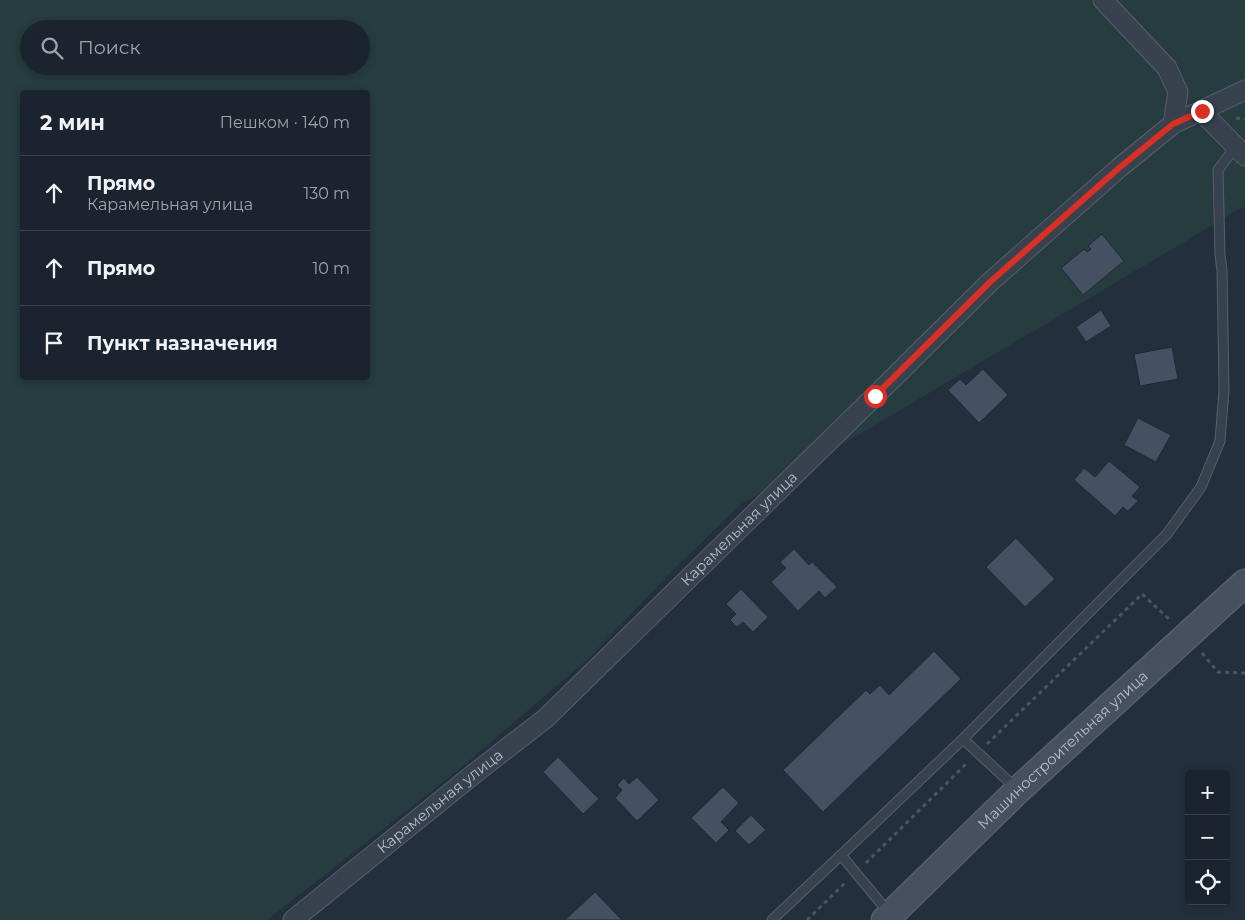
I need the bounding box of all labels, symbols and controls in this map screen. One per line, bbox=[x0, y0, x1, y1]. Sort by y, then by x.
search box bbox=[20, 20, 370, 75]
icon: search bbox=[38, 34, 66, 62]
text: Поиск bbox=[78, 36, 141, 59]
route end bbox=[1191, 100, 1214, 123]
text: 2 мин bbox=[40, 110, 105, 135]
text: Пешком · 140 m bbox=[220, 113, 350, 132]
text: Прямо bbox=[87, 172, 155, 195]
icon: ahead bbox=[40, 179, 68, 207]
text: 130 m bbox=[303, 184, 350, 203]
text: Карамельная улица bbox=[87, 195, 253, 214]
icon: ahead bbox=[40, 254, 68, 282]
text: Прямо bbox=[87, 257, 155, 280]
text: 10 m bbox=[312, 259, 350, 278]
icon: arrive bbox=[40, 329, 68, 357]
text: Пункт назначения bbox=[87, 332, 278, 355]
route start bbox=[864, 385, 887, 408]
street label: Карамельная улица bbox=[676, 467, 801, 590]
street label: Машиностроительная улица bbox=[973, 666, 1152, 833]
street label: Карамельная улица bbox=[373, 745, 507, 857]
map controls bbox=[1185, 770, 1230, 905]
button: + bbox=[1185, 770, 1230, 815]
button: − bbox=[1185, 815, 1230, 860]
button: locate bbox=[1185, 860, 1230, 905]

